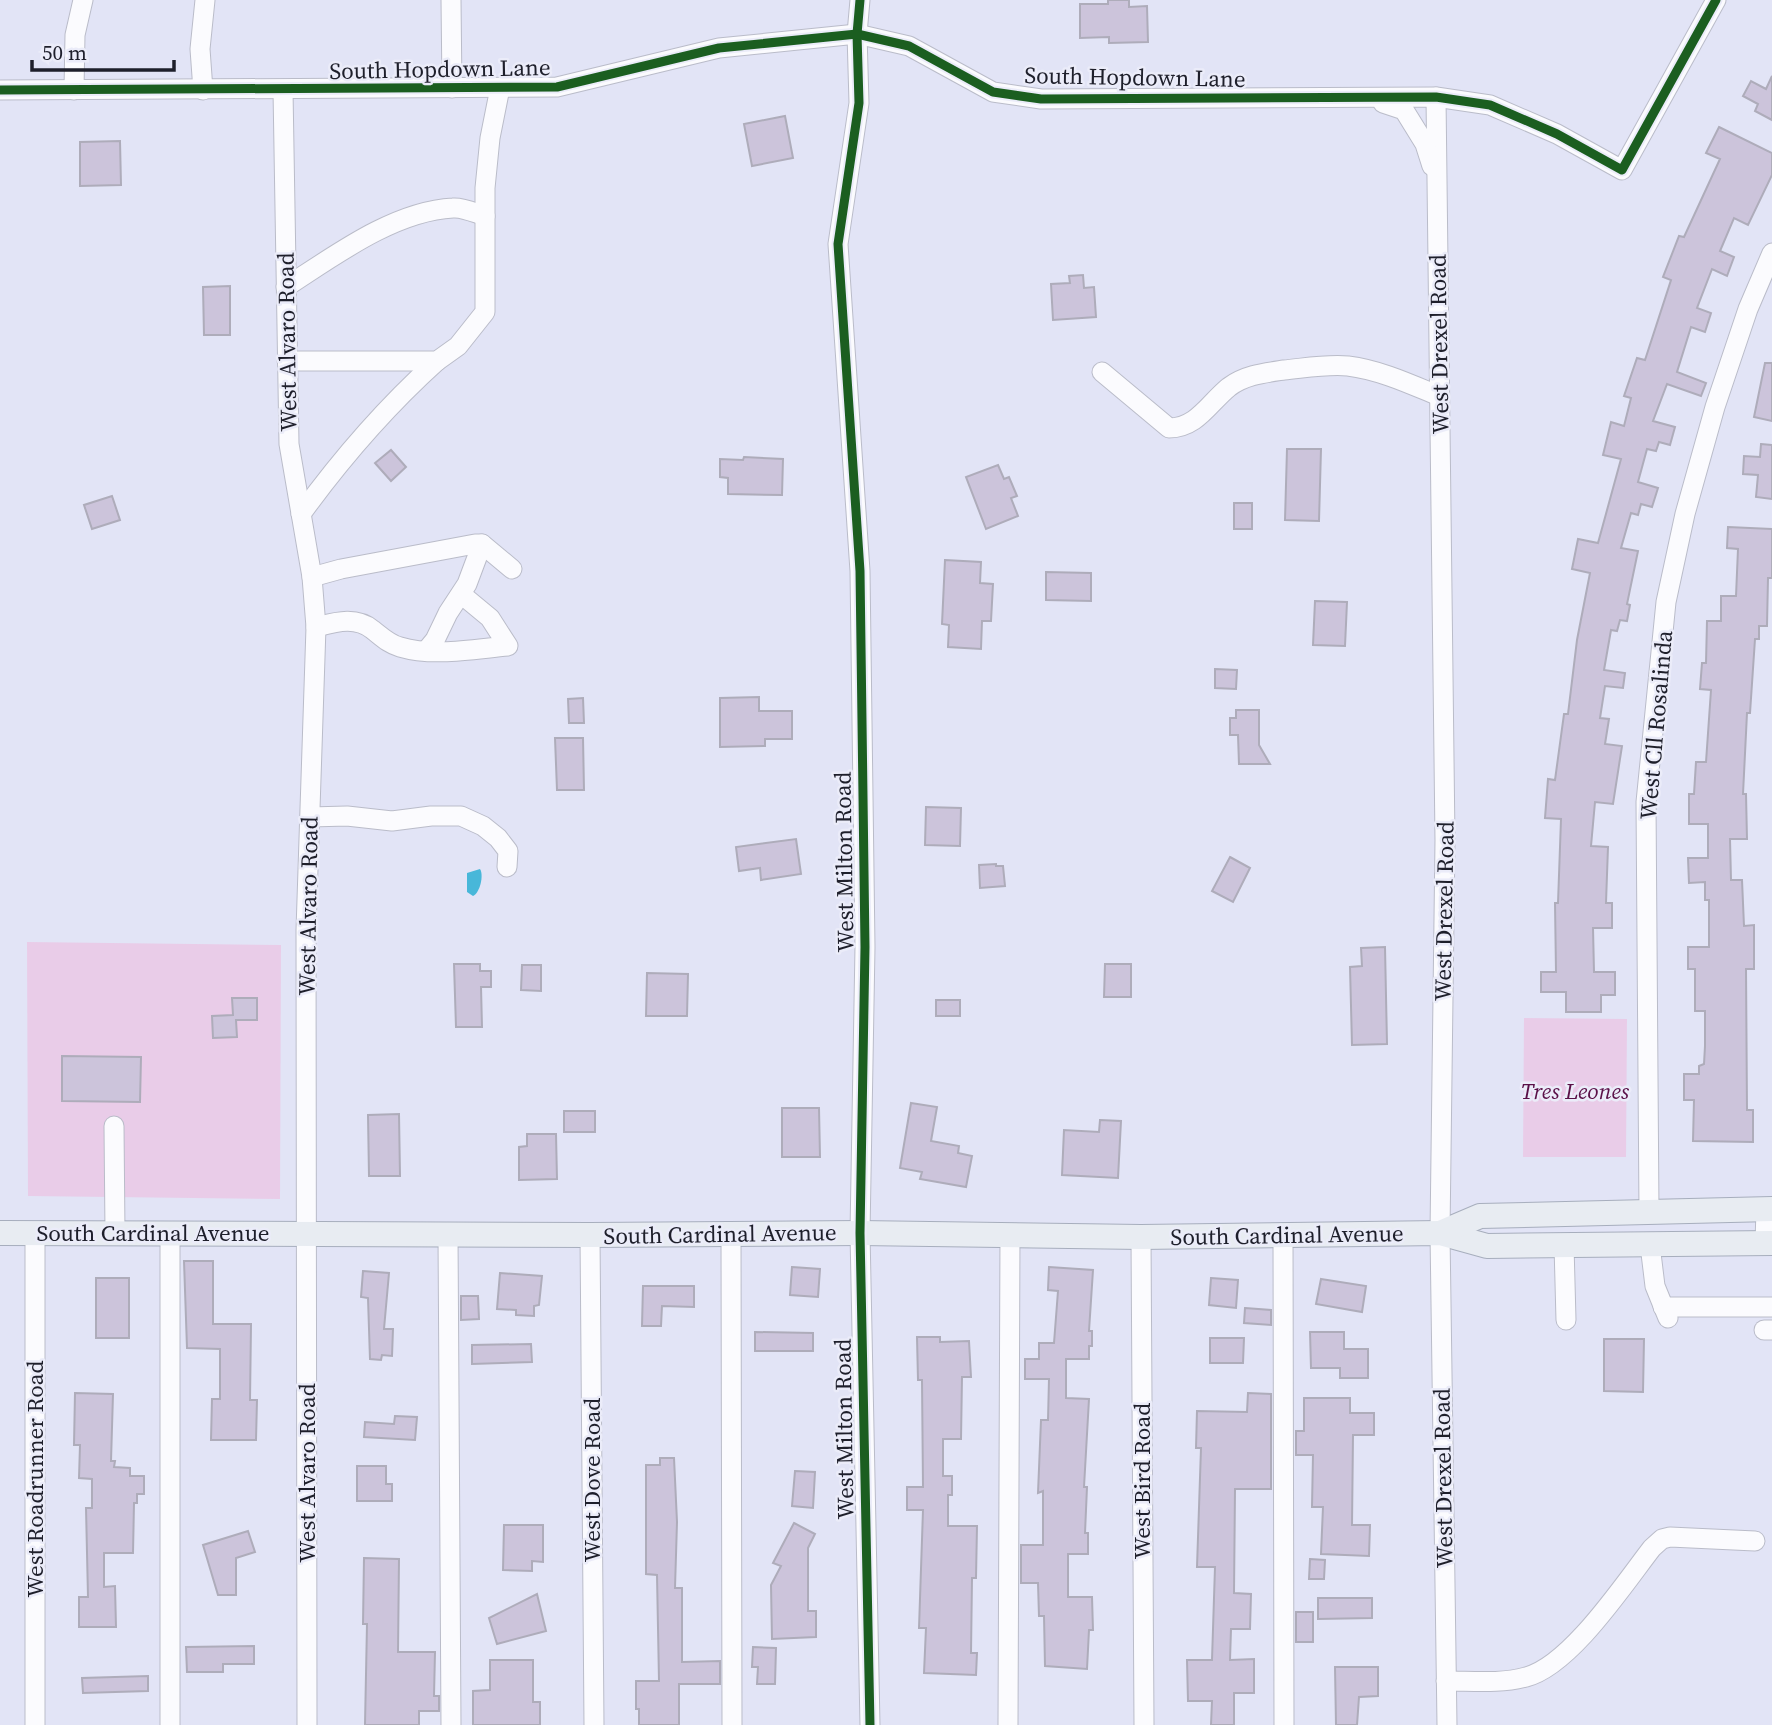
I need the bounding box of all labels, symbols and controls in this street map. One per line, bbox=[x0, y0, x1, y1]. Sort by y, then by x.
scale bar bbox=[32, 28, 173, 72]
text: 50 m bbox=[42, 38, 87, 67]
street label: South Hopdown Lane bbox=[329, 51, 551, 87]
street label: South Hopdown Lane bbox=[1024, 59, 1246, 95]
street label: West Alvaro Road bbox=[269, 252, 305, 432]
street label: West Drexel Road bbox=[1421, 254, 1457, 434]
street label: West Cll Rosalinda bbox=[1632, 629, 1680, 821]
street label: West Milton Road bbox=[826, 771, 862, 953]
street label: West Alvaro Road bbox=[290, 816, 326, 996]
street label: West Drexel Road bbox=[1426, 821, 1462, 1001]
park label: Tres Leones bbox=[1521, 1075, 1630, 1107]
street label: South Cardinal Avenue bbox=[603, 1216, 837, 1252]
street label: South Cardinal Avenue bbox=[36, 1217, 270, 1249]
street label: South Cardinal Avenue bbox=[1170, 1217, 1404, 1253]
street label: West Milton Road bbox=[826, 1338, 862, 1520]
street label: West Roadrunner Road bbox=[19, 1360, 51, 1598]
street label: West Alvaro Road bbox=[291, 1383, 323, 1563]
street label: West Drexel Road bbox=[1425, 1388, 1461, 1568]
street label: West Dove Road bbox=[576, 1398, 608, 1562]
street label: West Bird Road bbox=[1126, 1403, 1158, 1559]

